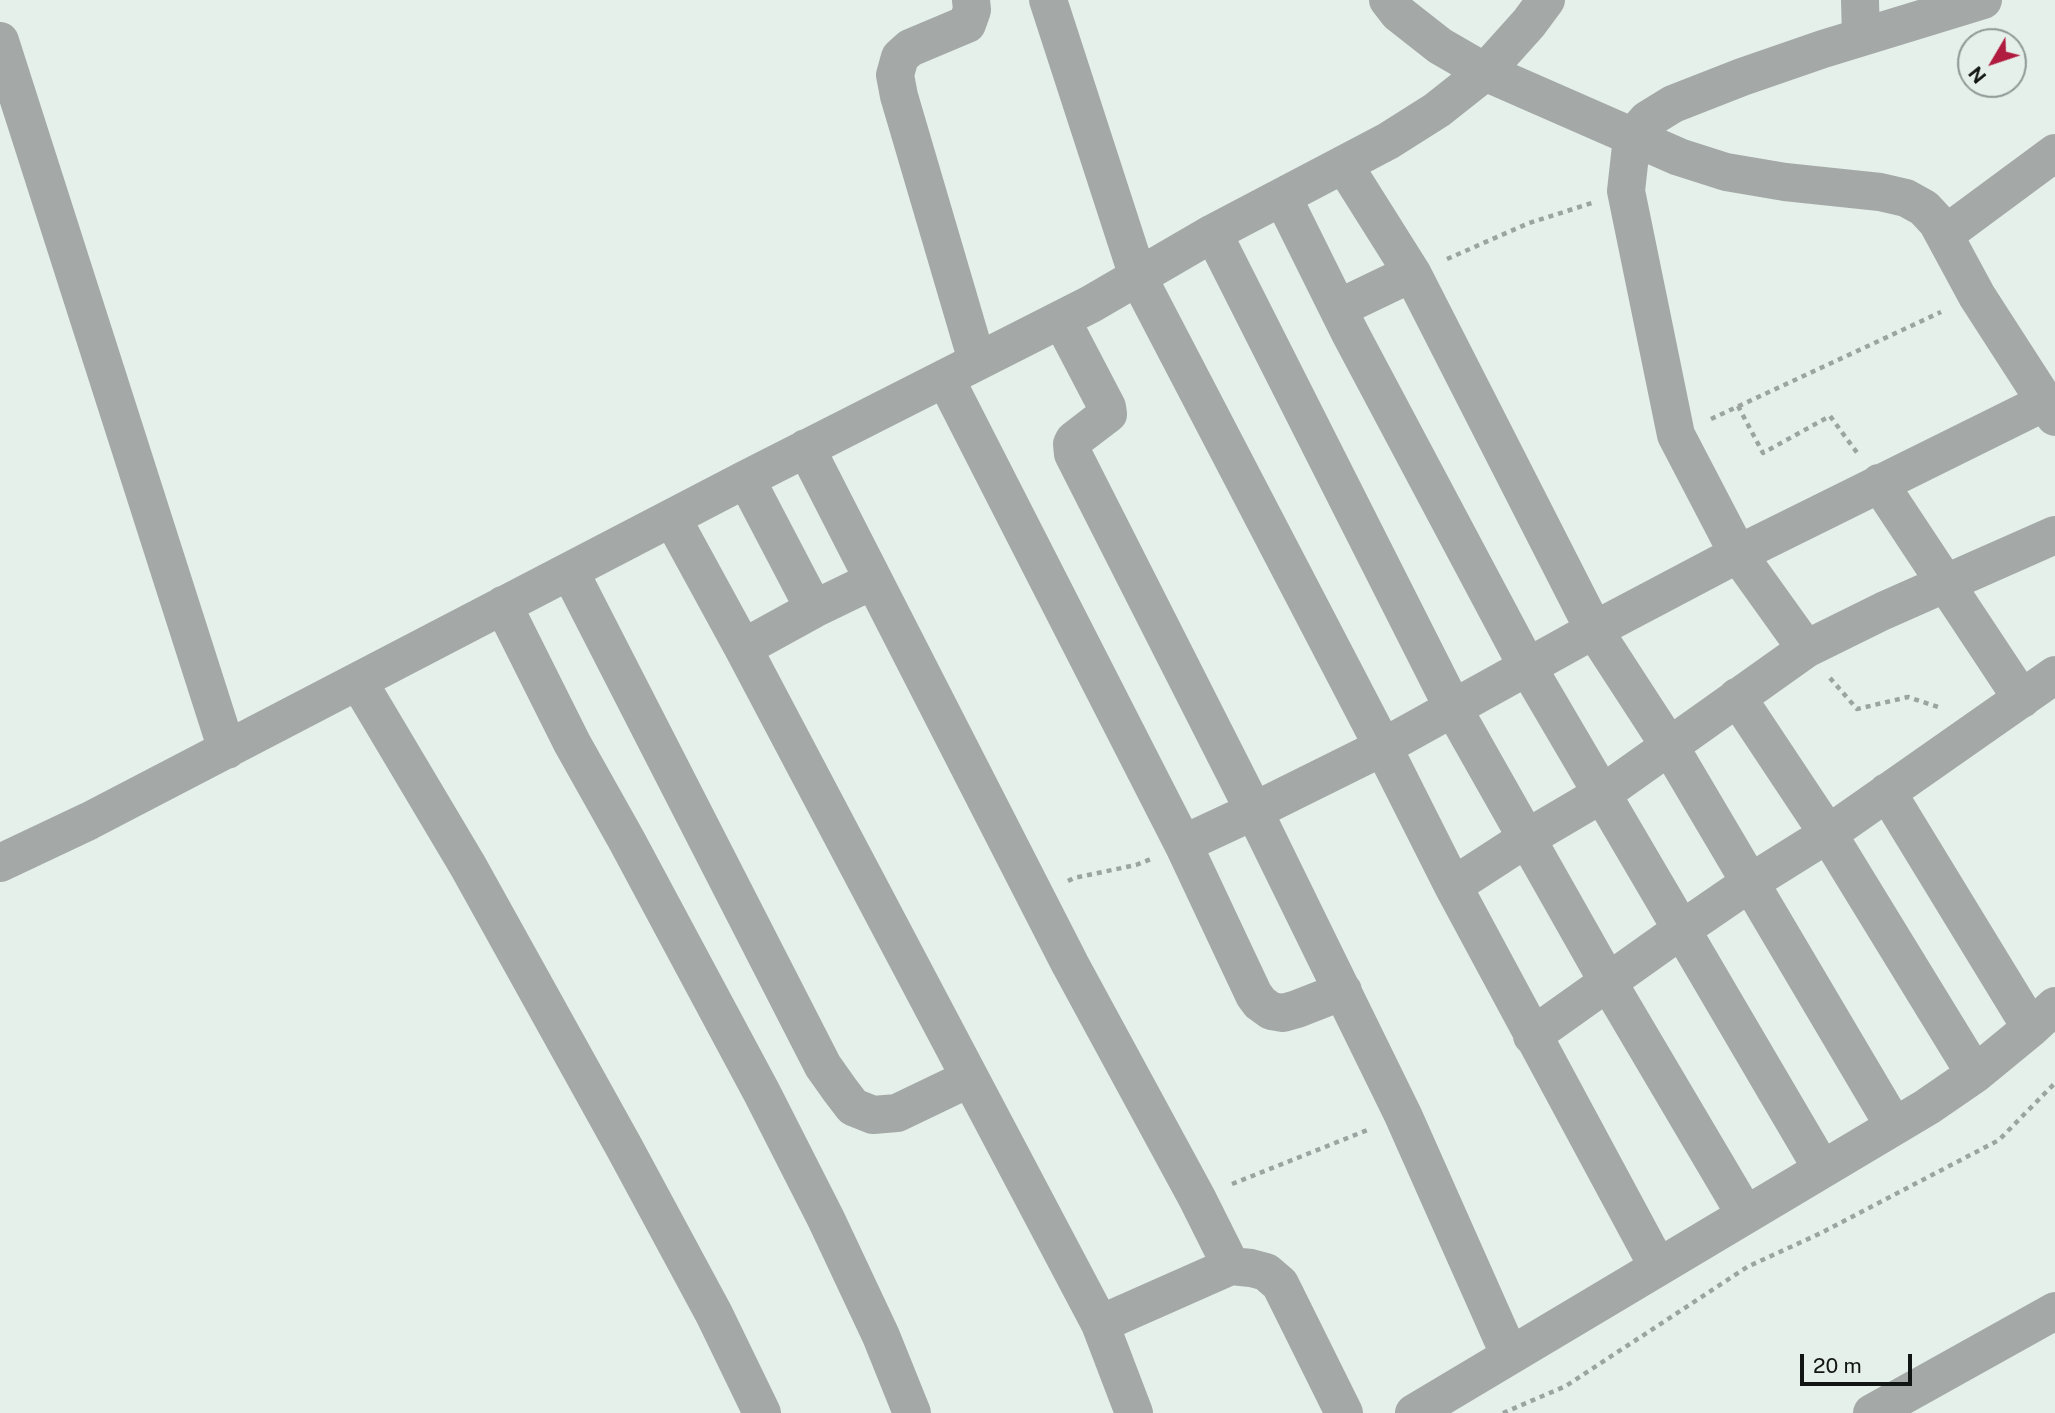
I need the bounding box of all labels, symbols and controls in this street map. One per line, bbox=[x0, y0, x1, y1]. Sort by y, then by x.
north arrow bbox=[1957, 28, 2027, 98]
text: N bbox=[1964, 62, 1990, 88]
scale bar bbox=[1803, 1340, 1915, 1384]
text: 20 m bbox=[1813, 1353, 1862, 1378]

